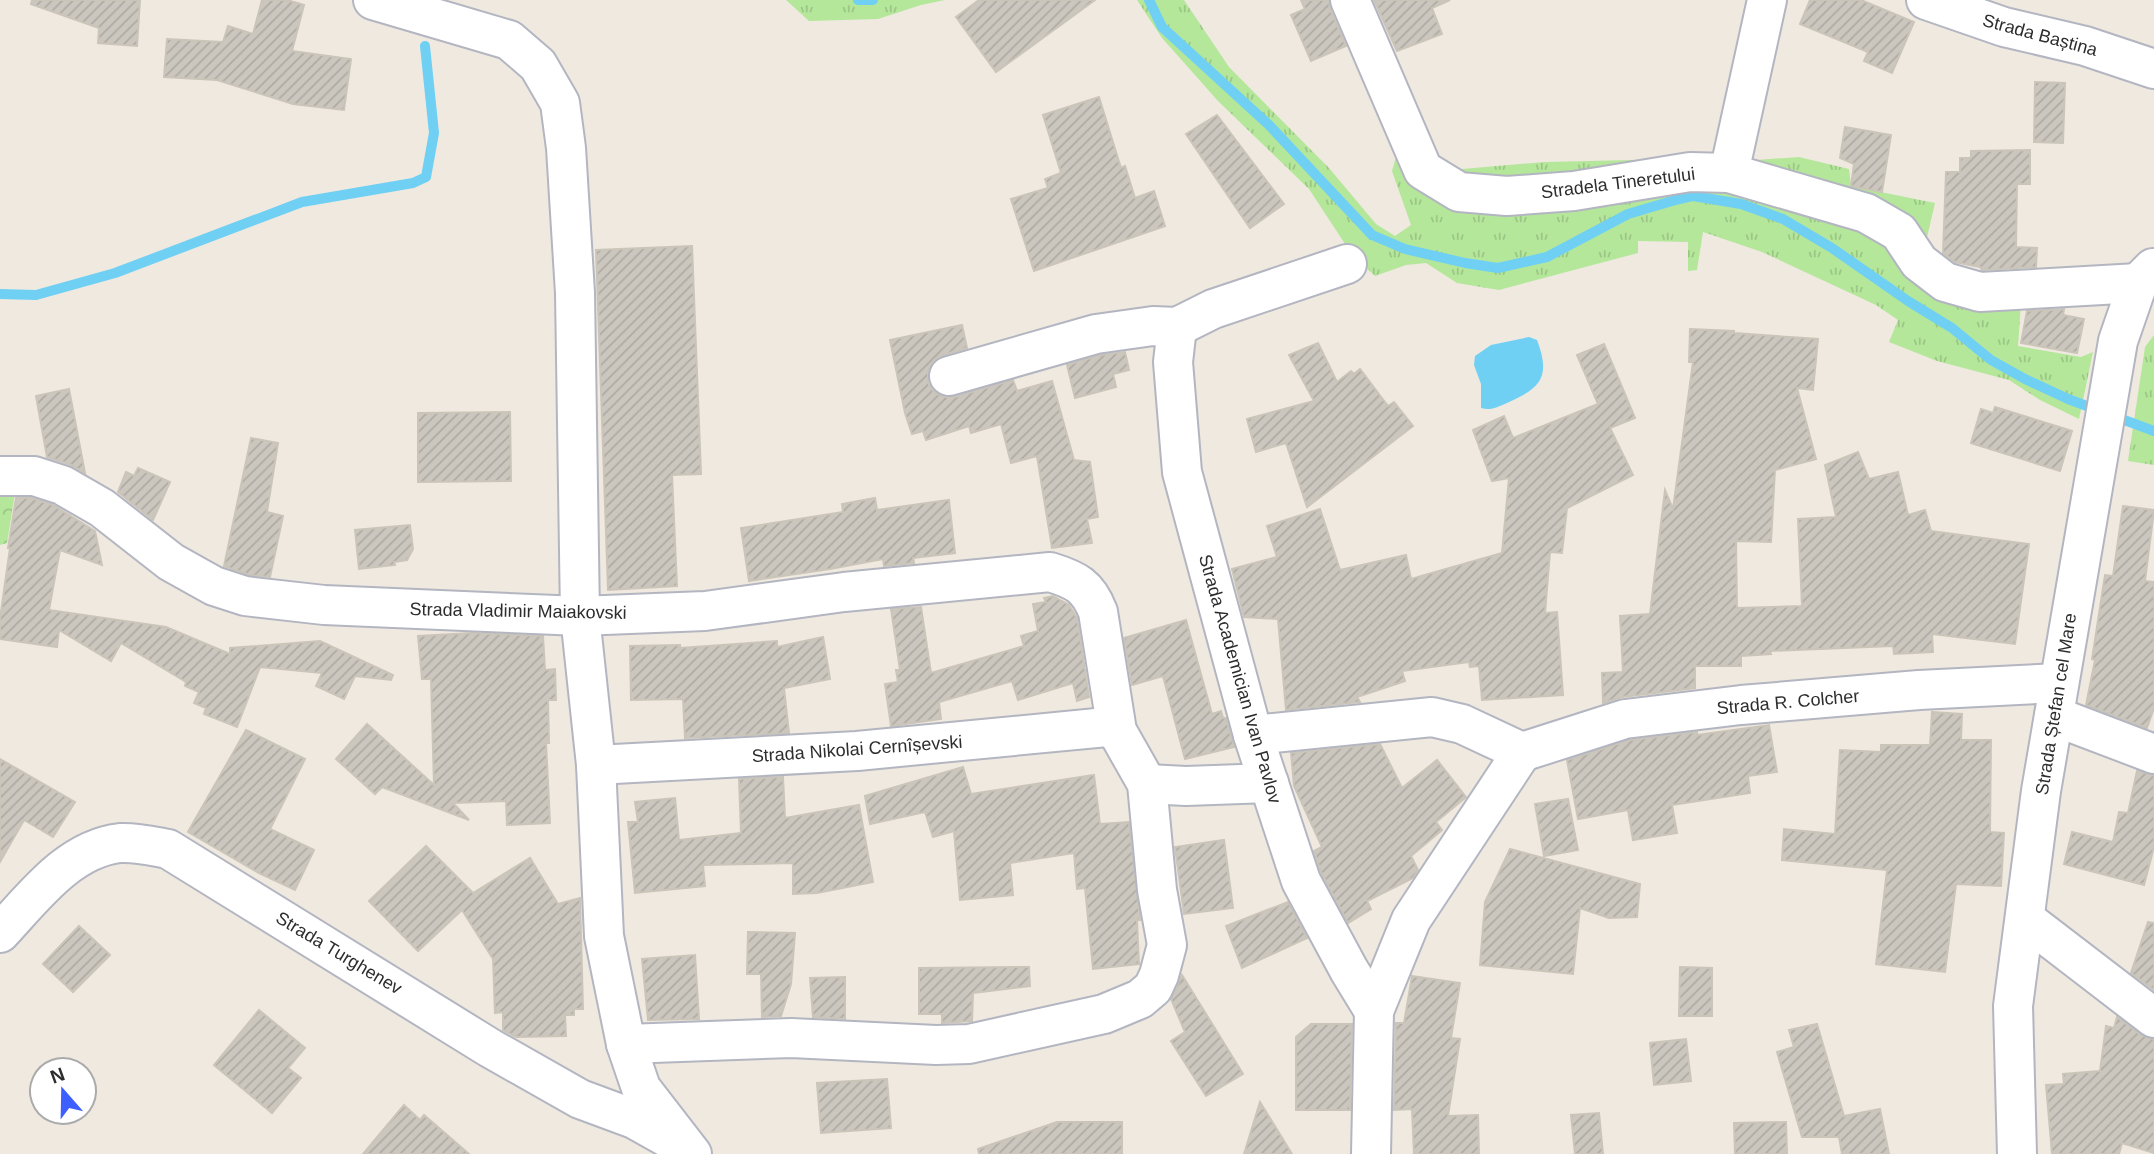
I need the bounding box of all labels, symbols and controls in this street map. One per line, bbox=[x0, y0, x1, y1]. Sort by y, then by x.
street label: Strada Baștina bbox=[1980, 10, 2101, 60]
street label: Stradela Tineretului bbox=[1540, 164, 1696, 202]
street label: Strada Academician Ivan Pavlov bbox=[1195, 552, 1285, 806]
street label: Strada Vladimir Maiakovski bbox=[409, 599, 627, 623]
street label: Strada Ștefan cel Mare bbox=[2032, 612, 2080, 796]
street label: Strada R. Colcher bbox=[1716, 686, 1860, 718]
street label: Strada Nikolai Cernîșevski bbox=[751, 732, 963, 766]
street label: Strada Turghenev bbox=[273, 908, 405, 998]
north arrow bbox=[28, 1056, 98, 1126]
text: N bbox=[47, 1063, 67, 1088]

